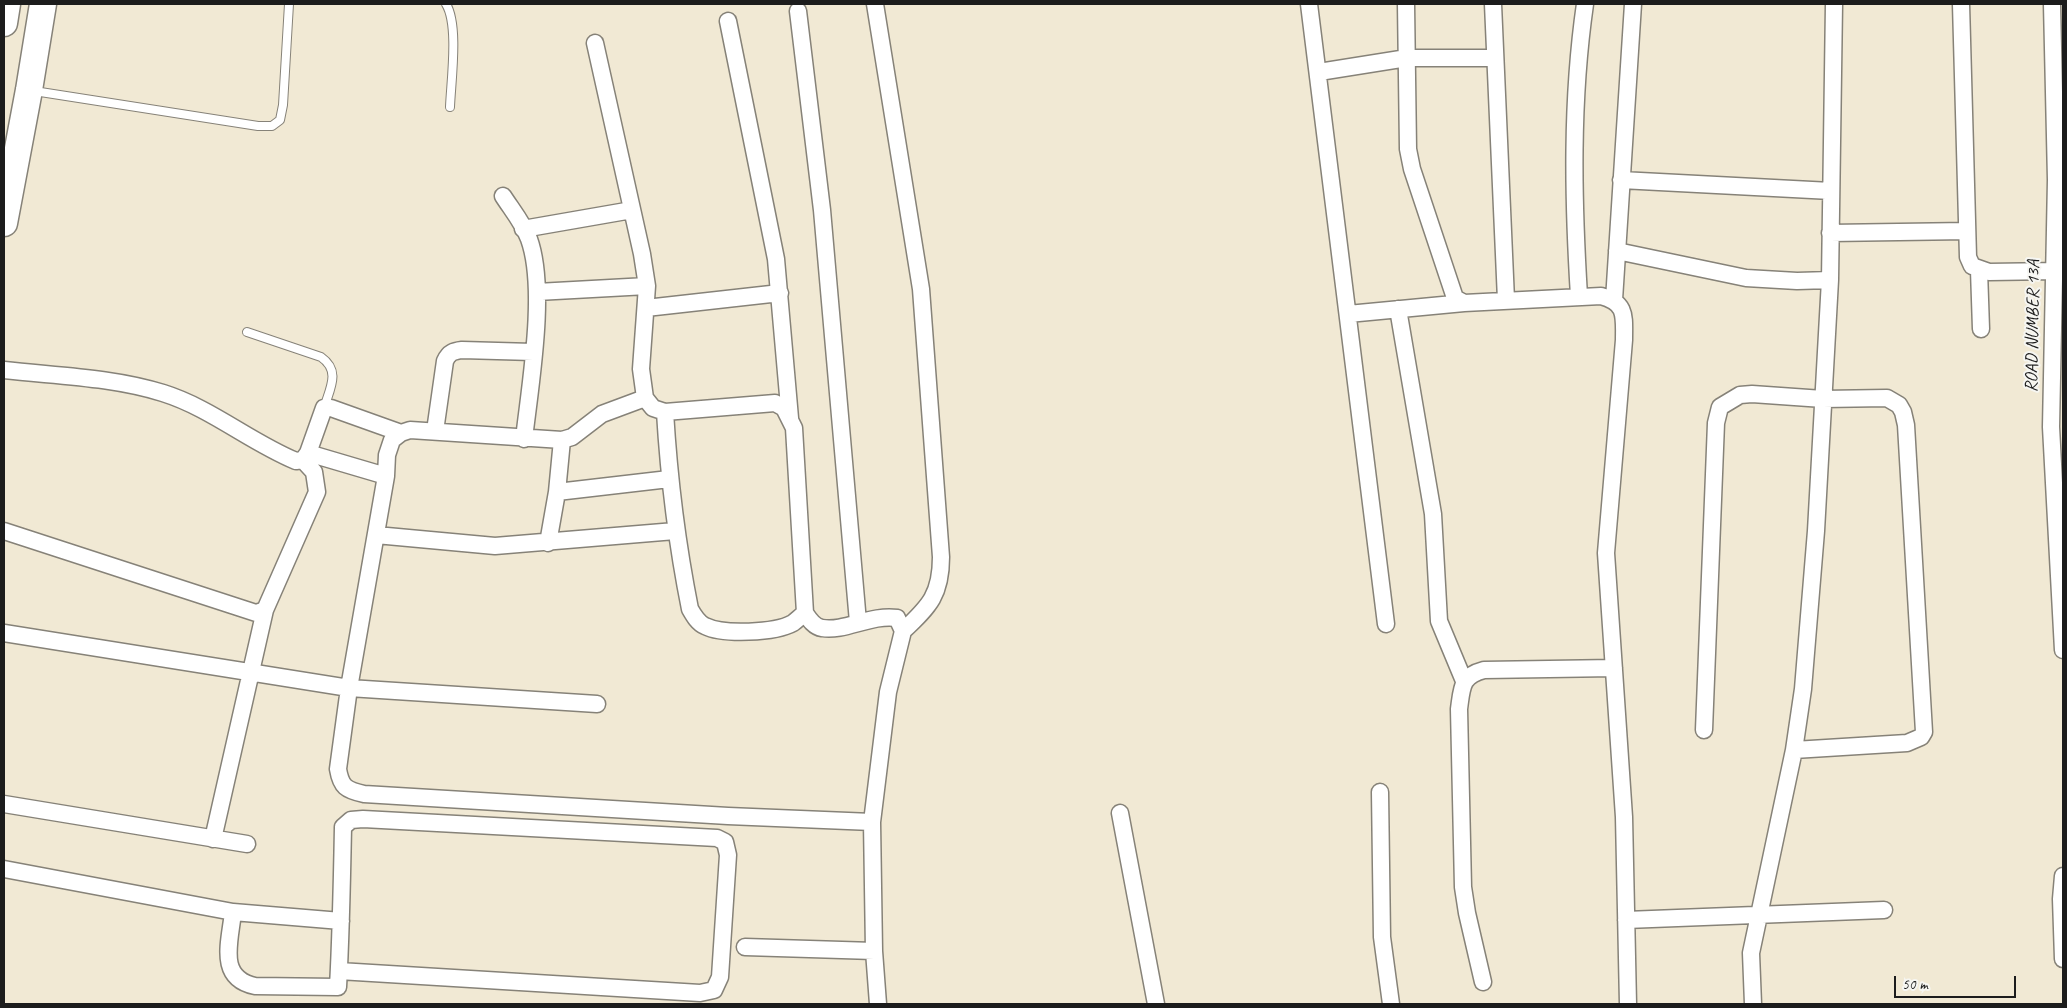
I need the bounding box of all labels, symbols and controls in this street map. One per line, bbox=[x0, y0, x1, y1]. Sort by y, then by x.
street label: ROAD NUMBER 13A bbox=[2021, 260, 2045, 392]
scale bar bbox=[1897, 966, 2020, 998]
text: 50 m bbox=[1902, 975, 1928, 994]

